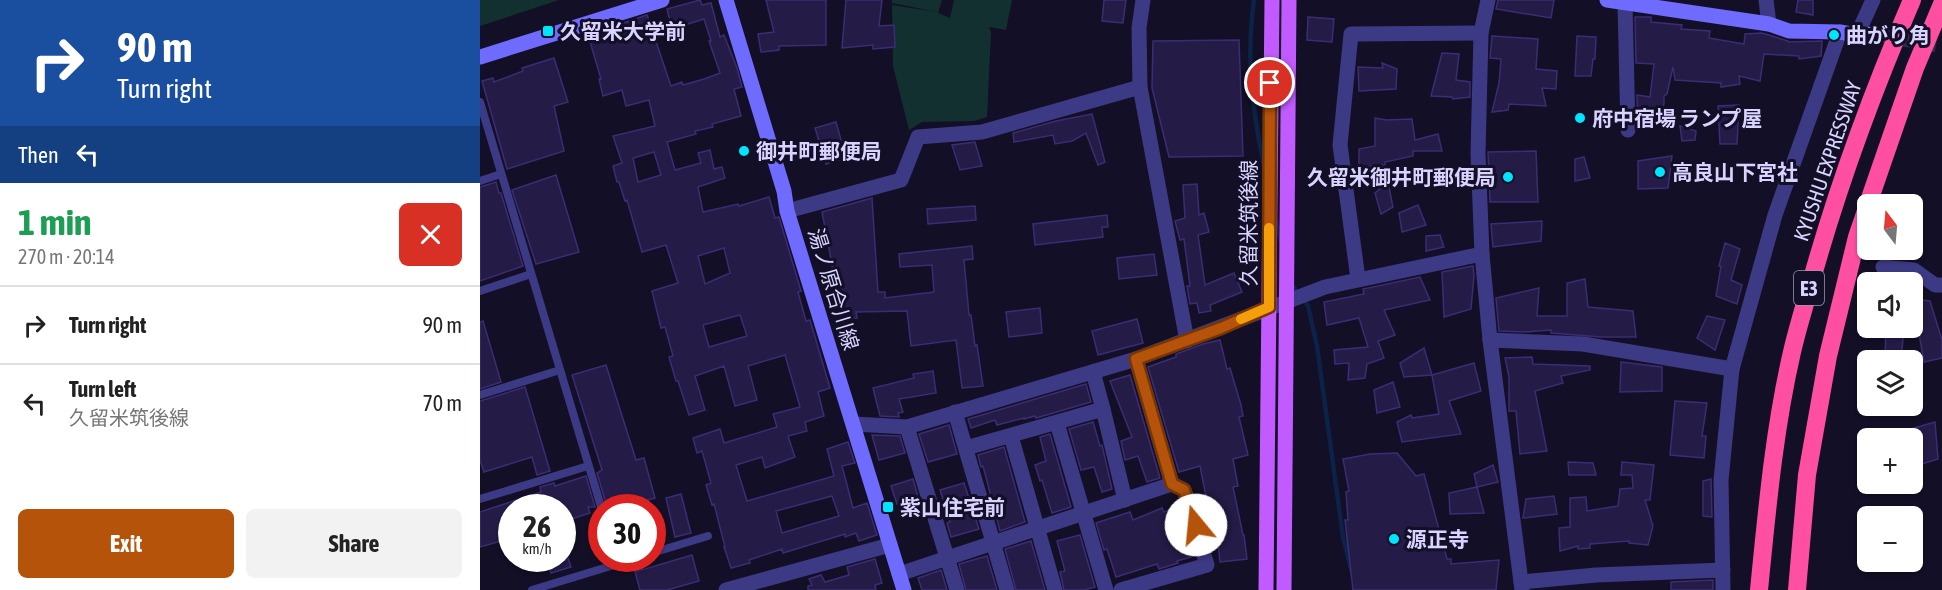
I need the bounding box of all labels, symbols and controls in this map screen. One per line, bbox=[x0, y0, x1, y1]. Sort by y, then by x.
place label: 久留米大学前 bbox=[560, 19, 686, 43]
text: 90 m bbox=[117, 23, 192, 71]
place label: 曲がり角 bbox=[1846, 23, 1930, 47]
icon: right bbox=[18, 24, 96, 102]
marker: 久留米大学前 bbox=[541, 24, 555, 38]
marker: 曲がり角 bbox=[1827, 28, 1841, 42]
pin bbox=[1244, 57, 1295, 108]
icon: arrive bbox=[1253, 66, 1286, 99]
text: Turn right bbox=[117, 73, 212, 104]
street label: KYUSHU EXPRESSWAY bbox=[1788, 77, 1866, 244]
place label: 府中宿場 ランプ屋 bbox=[1592, 106, 1762, 130]
marker: 府中宿場 ランプ屋 bbox=[1573, 111, 1587, 125]
icon: left bbox=[71, 138, 104, 171]
place label: 御井町郵便局 bbox=[756, 139, 882, 163]
text: Then bbox=[18, 142, 59, 168]
marker: 御井町郵便局 bbox=[737, 144, 751, 158]
street label: 久留米筑後線 bbox=[1236, 160, 1260, 286]
place label: 高良山下宮社 bbox=[1672, 160, 1798, 184]
place label: 久留米御井町郵便局 bbox=[1307, 165, 1496, 189]
marker: 高良山下宮社 bbox=[1653, 165, 1667, 179]
marker: 久留米御井町郵便局 bbox=[1501, 170, 1515, 184]
north arrow bbox=[1857, 194, 1923, 260]
map controls bbox=[1857, 194, 1923, 572]
text: 1 min bbox=[18, 201, 92, 243]
button: close bbox=[399, 203, 462, 266]
street label: 湯ノ原合川線 bbox=[804, 225, 864, 353]
text: 270 m · 20:14 bbox=[18, 245, 115, 268]
road number: E3 bbox=[1794, 271, 1824, 305]
button: sound bbox=[1857, 272, 1923, 338]
icon: right bbox=[18, 309, 51, 342]
text: Turn right bbox=[69, 312, 146, 338]
text: 90 m bbox=[422, 312, 462, 338]
button: layers bbox=[1857, 350, 1923, 416]
text: Turn left bbox=[69, 376, 136, 402]
icon: left bbox=[18, 387, 51, 420]
text: 70 m bbox=[422, 390, 462, 416]
text: 久留米筑後線 bbox=[69, 406, 189, 429]
button: + bbox=[1857, 428, 1923, 494]
position arrow bbox=[1164, 493, 1228, 557]
speed limit sign: 30 bbox=[588, 494, 666, 572]
place label: 紫山住宅前 bbox=[900, 495, 1005, 519]
marker: 紫山住宅前 bbox=[881, 500, 895, 514]
button: − bbox=[1857, 506, 1923, 572]
button: Exit bbox=[18, 509, 234, 578]
button: Share bbox=[246, 509, 462, 578]
text: 26 bbox=[523, 509, 551, 543]
place label: 源正寺 bbox=[1406, 527, 1469, 551]
marker: 源正寺 bbox=[1387, 532, 1401, 546]
text: km/h bbox=[522, 540, 552, 557]

